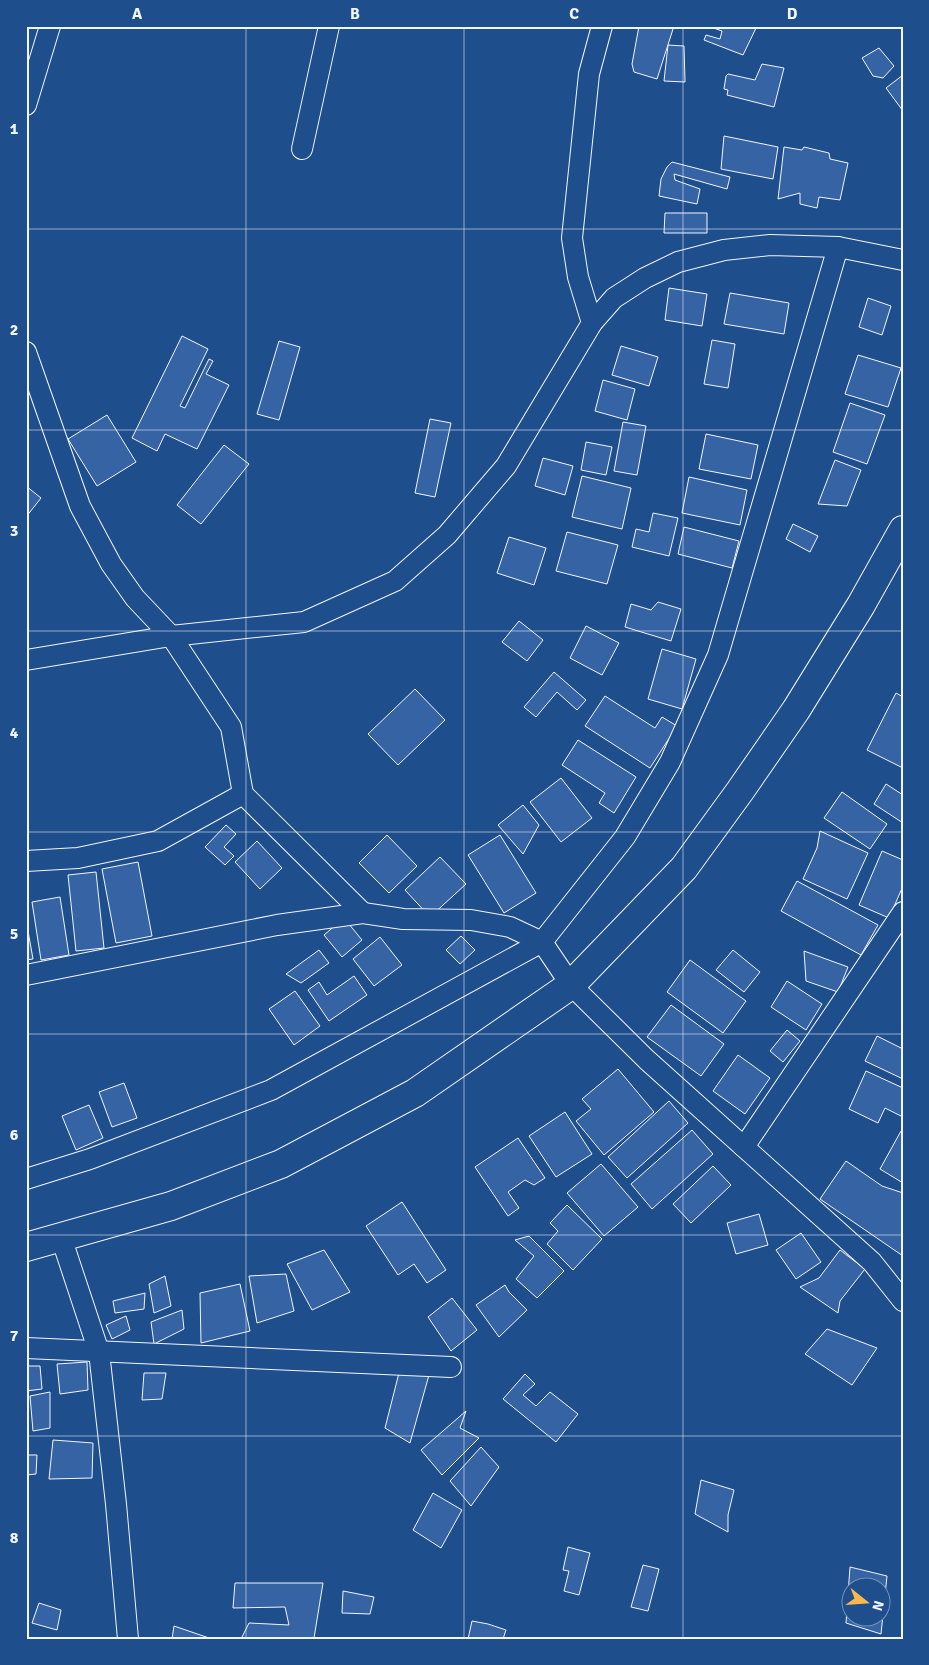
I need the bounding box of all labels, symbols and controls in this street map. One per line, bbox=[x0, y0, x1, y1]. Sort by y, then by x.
text: A bbox=[132, 4, 143, 24]
text: B bbox=[350, 4, 360, 24]
text: C bbox=[569, 4, 579, 24]
text: D bbox=[787, 4, 798, 24]
text: 1 bbox=[10, 119, 19, 139]
text: 2 bbox=[10, 320, 18, 340]
text: 3 bbox=[10, 521, 18, 541]
text: 4 bbox=[10, 723, 19, 743]
text: 5 bbox=[10, 924, 18, 944]
text: 6 bbox=[10, 1125, 19, 1145]
text: 7 bbox=[10, 1326, 19, 1346]
text: 8 bbox=[10, 1528, 19, 1548]
north arrow bbox=[842, 1578, 892, 1628]
text: N bbox=[868, 1599, 888, 1613]

